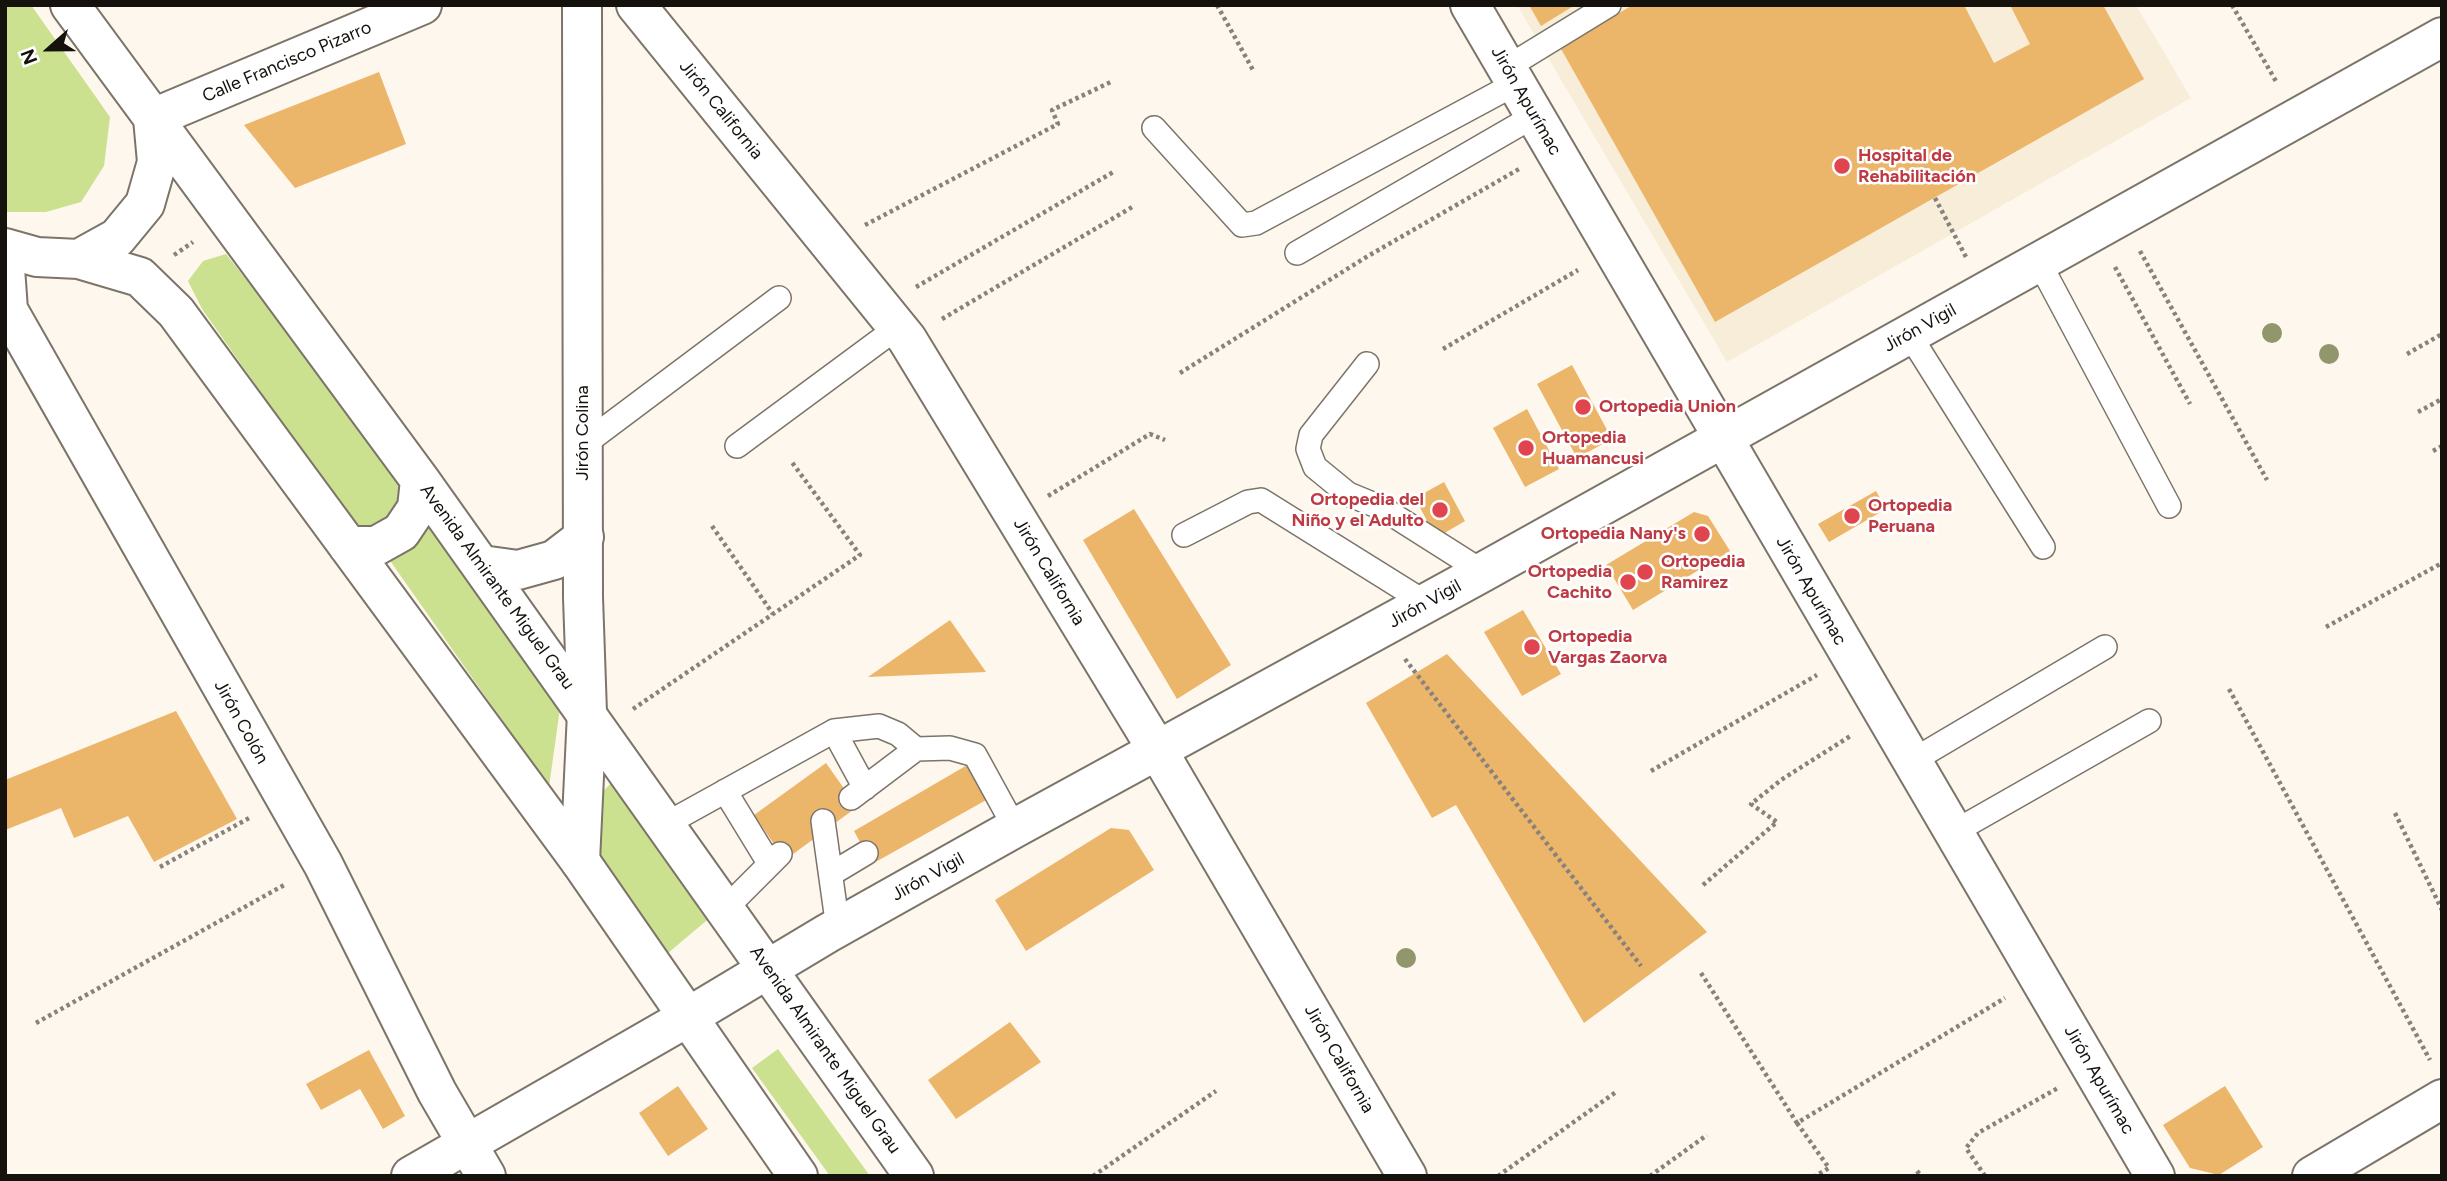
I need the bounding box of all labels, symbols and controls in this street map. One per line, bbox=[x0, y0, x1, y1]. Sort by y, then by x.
north arrow bbox=[14, 14, 84, 84]
street label: Calle Francisco Pizarro bbox=[199, 17, 375, 107]
street label: Jirón Apurímac bbox=[1486, 43, 1566, 159]
text: N bbox=[16, 46, 42, 68]
street label: Jirón California bbox=[674, 56, 768, 164]
place label: Hospital de Rehabilitación bbox=[1858, 145, 1976, 188]
marker: Hospital de Rehabilitación bbox=[1832, 156, 1852, 176]
street label: Jirón Vigil bbox=[1880, 299, 1960, 357]
street label: Jirón Colina bbox=[572, 385, 594, 481]
place label: Ortopedia Union bbox=[1599, 396, 1736, 418]
marker: Ortopedia Union bbox=[1573, 397, 1593, 417]
place label: Ortopedia Huamancusi bbox=[1542, 427, 1644, 470]
marker: Ortopedia Huamancusi bbox=[1516, 438, 1536, 458]
street label: Avenida Almirante Miguel Grau bbox=[415, 480, 579, 694]
place label: Ortopedia del Niño y el Adulto bbox=[1292, 489, 1424, 532]
place label: Ortopedia Peruana bbox=[1868, 495, 1952, 538]
marker: Ortopedia del Niño y el Adulto bbox=[1430, 500, 1450, 520]
marker: Ortopedia Peruana bbox=[1842, 506, 1862, 526]
street label: Jirón California bbox=[1009, 514, 1089, 630]
place label: Ortopedia Nany's bbox=[1541, 523, 1686, 545]
marker: Ortopedia Nany's bbox=[1692, 524, 1712, 544]
street label: Jirón Apurímac bbox=[1771, 533, 1851, 649]
place label: Ortopedia Ramirez bbox=[1661, 551, 1745, 594]
place label: Ortopedia Cachito bbox=[1528, 561, 1612, 604]
marker: Ortopedia Ramirez bbox=[1635, 562, 1655, 582]
marker: Ortopedia Cachito bbox=[1618, 572, 1638, 592]
street label: Jirón Vigil bbox=[1385, 575, 1465, 633]
place label: Ortopedia Vargas Zaorva bbox=[1548, 626, 1667, 668]
marker: Ortopedia Vargas Zaorva bbox=[1522, 637, 1542, 657]
street label: Jirón Colón bbox=[209, 676, 273, 768]
street label: Jirón Vigil bbox=[888, 848, 968, 906]
street label: Avenida Almirante Miguel Grau bbox=[745, 942, 905, 1158]
street label: Jirón California bbox=[1299, 1001, 1379, 1117]
street label: Jirón Apurímac bbox=[2059, 1022, 2139, 1138]

